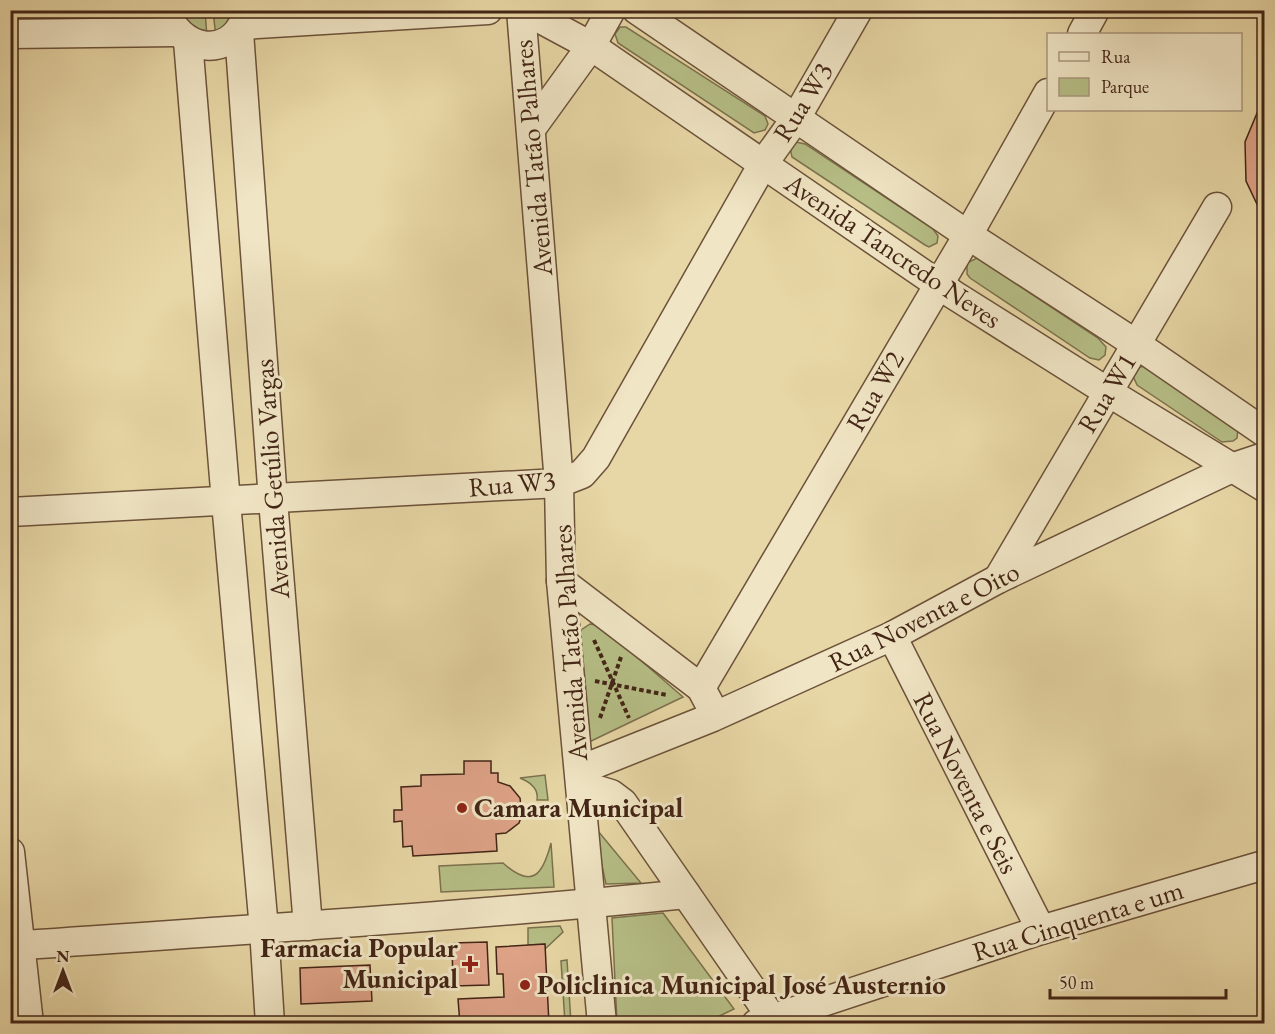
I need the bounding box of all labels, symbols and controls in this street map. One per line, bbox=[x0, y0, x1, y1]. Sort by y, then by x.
legend bbox=[1047, 33, 1242, 111]
street label: Avenida Tatão Palhares bbox=[505, 38, 560, 279]
text: Rua bbox=[1101, 45, 1131, 68]
street label: Rua W3 bbox=[765, 55, 841, 148]
text: Parque bbox=[1101, 75, 1149, 98]
street label: Avenida Tancredo Neves bbox=[777, 164, 1008, 336]
street label: Rua W2 bbox=[838, 344, 912, 437]
street label: Rua W1 bbox=[1069, 346, 1144, 439]
street label: Avenida Getúlio Vargas bbox=[246, 358, 297, 601]
street label: Rua W3 bbox=[467, 462, 557, 505]
street label: Avenida Tatão Palhares bbox=[544, 524, 595, 763]
street label: Rua Noventa e Oito bbox=[822, 553, 1025, 680]
street label: Rua Noventa e Seis bbox=[906, 686, 1027, 879]
place label: Camara Municipal bbox=[474, 790, 684, 825]
marker: Camara Municipal bbox=[455, 801, 469, 815]
street label: Rua Cinquenta e um bbox=[968, 872, 1188, 969]
place label: Farmacia Popular Municipal bbox=[260, 930, 459, 996]
north arrow bbox=[33, 941, 93, 1001]
text: N bbox=[57, 946, 70, 967]
marker: Farmacia Popular Municipal bbox=[463, 957, 477, 971]
scale bar bbox=[1050, 962, 1226, 1000]
place label: Policlinica Municipal José Austernio bbox=[537, 967, 946, 1002]
text: 50 m bbox=[1059, 971, 1094, 994]
marker: Policlinica Municipal José Austernio bbox=[518, 978, 532, 992]

